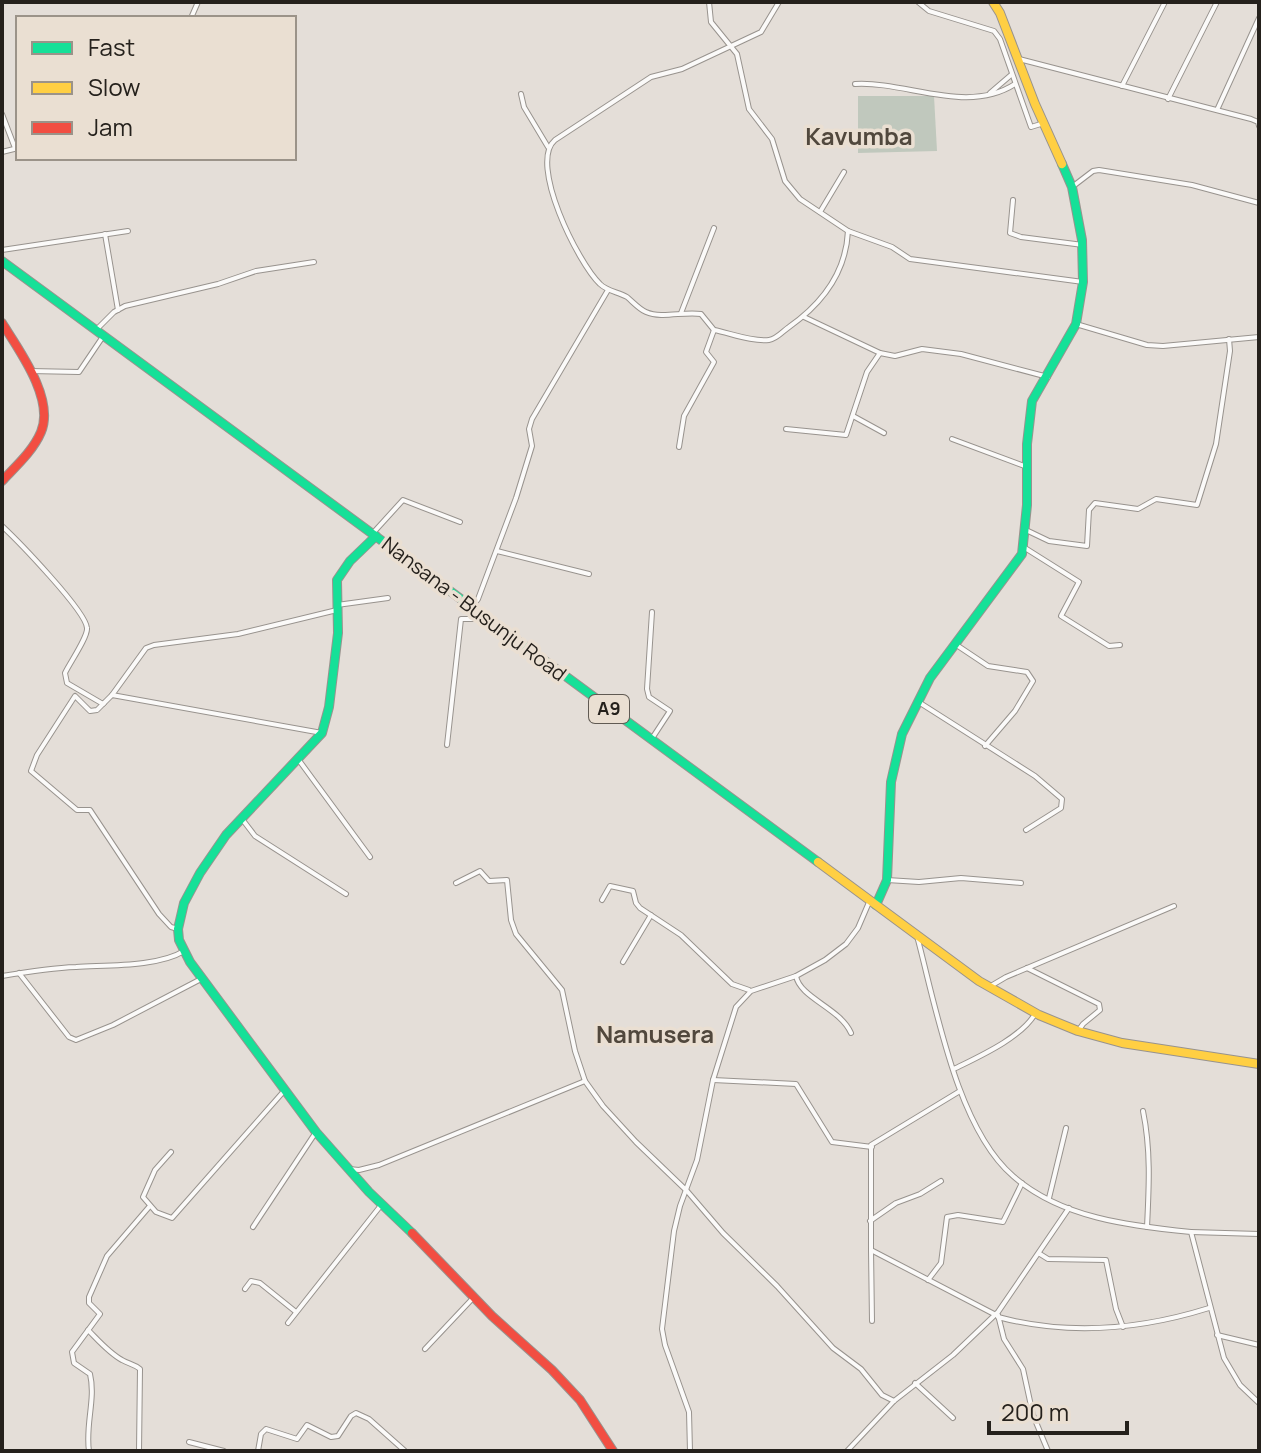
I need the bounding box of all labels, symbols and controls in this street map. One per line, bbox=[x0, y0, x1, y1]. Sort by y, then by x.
legend bbox=[16, 16, 296, 160]
text: Fast bbox=[88, 30, 135, 63]
text: Slow bbox=[88, 70, 141, 103]
text: Jam bbox=[88, 110, 133, 143]
district label: Kavumba bbox=[805, 119, 913, 152]
street label: Nansana - Busunju Road bbox=[377, 530, 572, 687]
road number: A9 bbox=[589, 695, 629, 723]
district label: Namusera bbox=[596, 1017, 714, 1050]
scale bar bbox=[989, 1385, 1127, 1435]
text: 200 m bbox=[1001, 1395, 1069, 1428]

